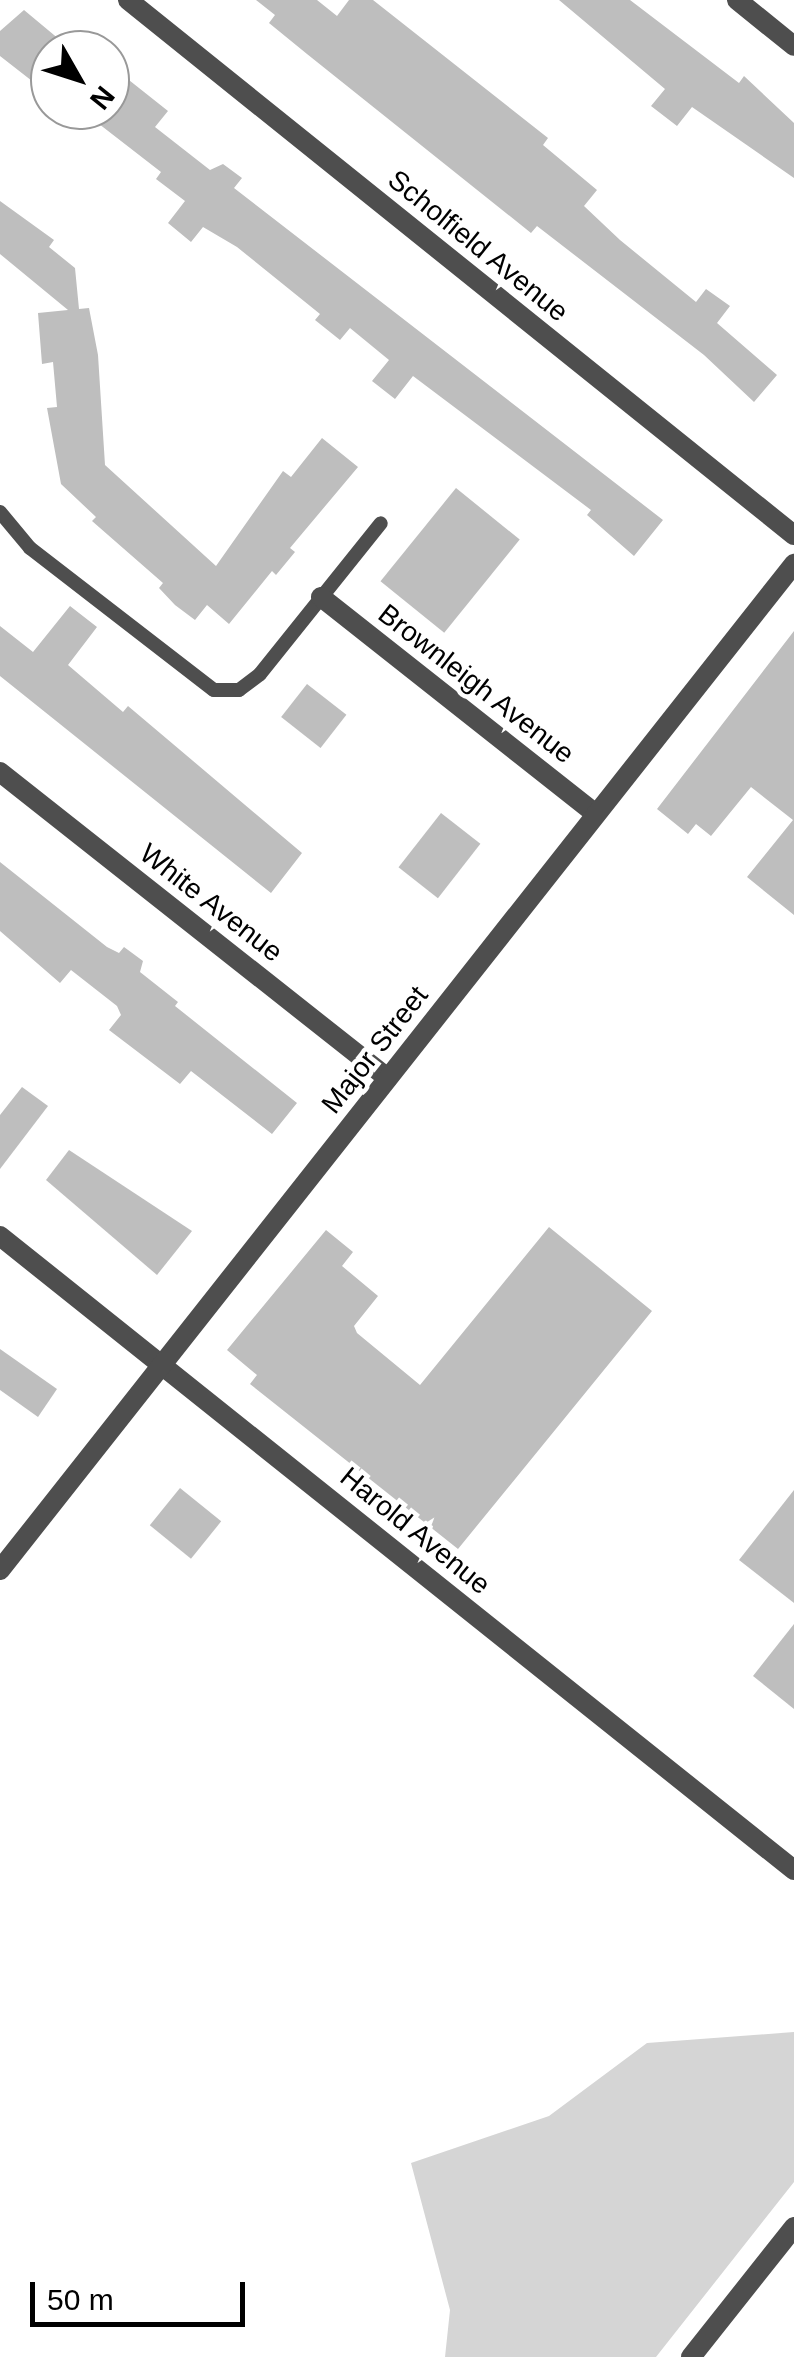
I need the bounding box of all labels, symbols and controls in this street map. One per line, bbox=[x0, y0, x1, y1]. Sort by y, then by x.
north arrow bbox=[30, 30, 130, 130]
text: N bbox=[84, 80, 121, 116]
street label: Scholfield Avenue bbox=[381, 163, 575, 329]
street label: Brownleigh Avenue bbox=[371, 597, 581, 771]
street label: White Avenue bbox=[132, 836, 290, 970]
street label: Major Street bbox=[315, 980, 435, 1120]
street label: Harold Avenue bbox=[333, 1460, 497, 1602]
scale bar bbox=[35, 2262, 250, 2324]
text: 50 m bbox=[47, 2283, 114, 2316]

